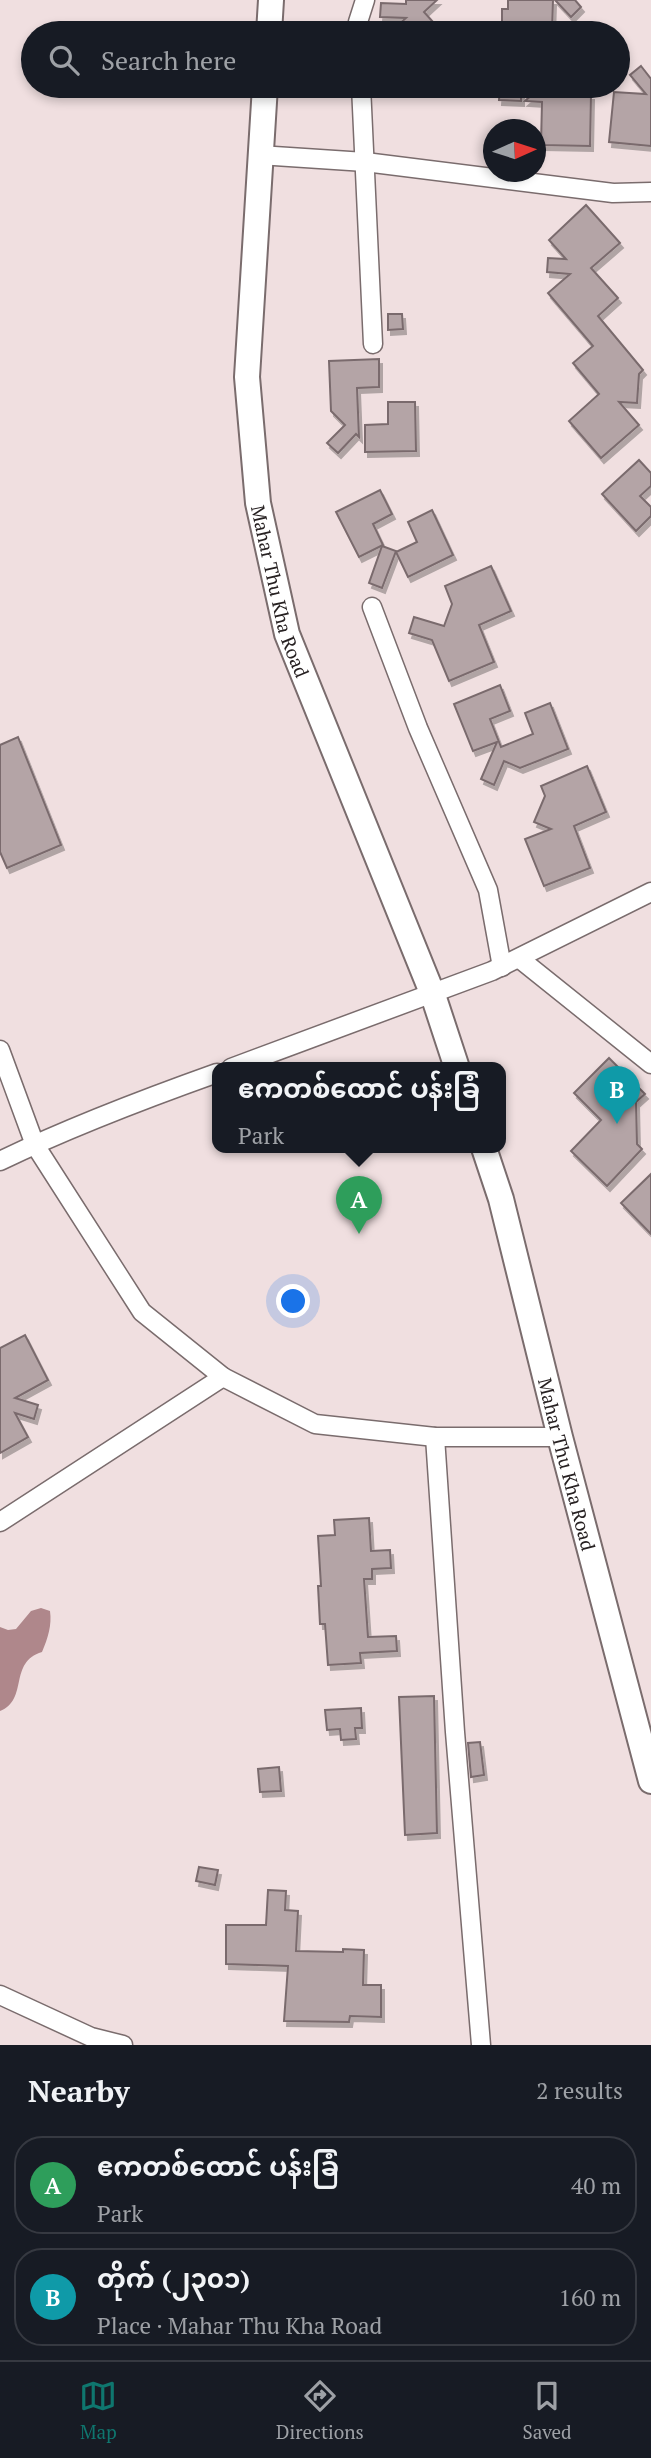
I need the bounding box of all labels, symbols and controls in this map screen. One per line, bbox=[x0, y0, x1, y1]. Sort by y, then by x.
search box bbox=[21, 21, 630, 98]
icon: search bbox=[45, 41, 83, 79]
text: Search here bbox=[101, 43, 236, 77]
north arrow bbox=[483, 119, 546, 182]
street label: Mahar Thu Kha Road bbox=[246, 503, 316, 681]
popup bbox=[212, 1062, 506, 1153]
pin: B bbox=[594, 1066, 640, 1124]
text: ဧကတစ်ထောင် ပန်းခြံ bbox=[238, 1071, 480, 1105]
text: Park bbox=[238, 1120, 284, 1151]
pin: A bbox=[336, 1176, 382, 1234]
your location bbox=[276, 1284, 310, 1318]
street label: Mahar Thu Kha Road bbox=[533, 1375, 602, 1553]
text: Nearby bbox=[28, 2071, 130, 2111]
text: 2 results bbox=[536, 2075, 623, 2106]
text: ဧကတစ်ထောင် ပန်းခြံ bbox=[97, 2149, 339, 2183]
text: A bbox=[45, 2170, 61, 2201]
text: 40 m bbox=[571, 2170, 621, 2201]
text: Park bbox=[97, 2198, 143, 2229]
text: တိုက် (၂၃၀၁) bbox=[97, 2261, 250, 2295]
text: B bbox=[46, 2282, 60, 2313]
text: 160 m bbox=[559, 2282, 621, 2313]
text: Place · Mahar Thu Kha Road bbox=[97, 2310, 382, 2341]
tab: Map bbox=[79, 2377, 117, 2444]
tab: Directions bbox=[276, 2377, 364, 2444]
tab: Saved bbox=[522, 2377, 572, 2444]

